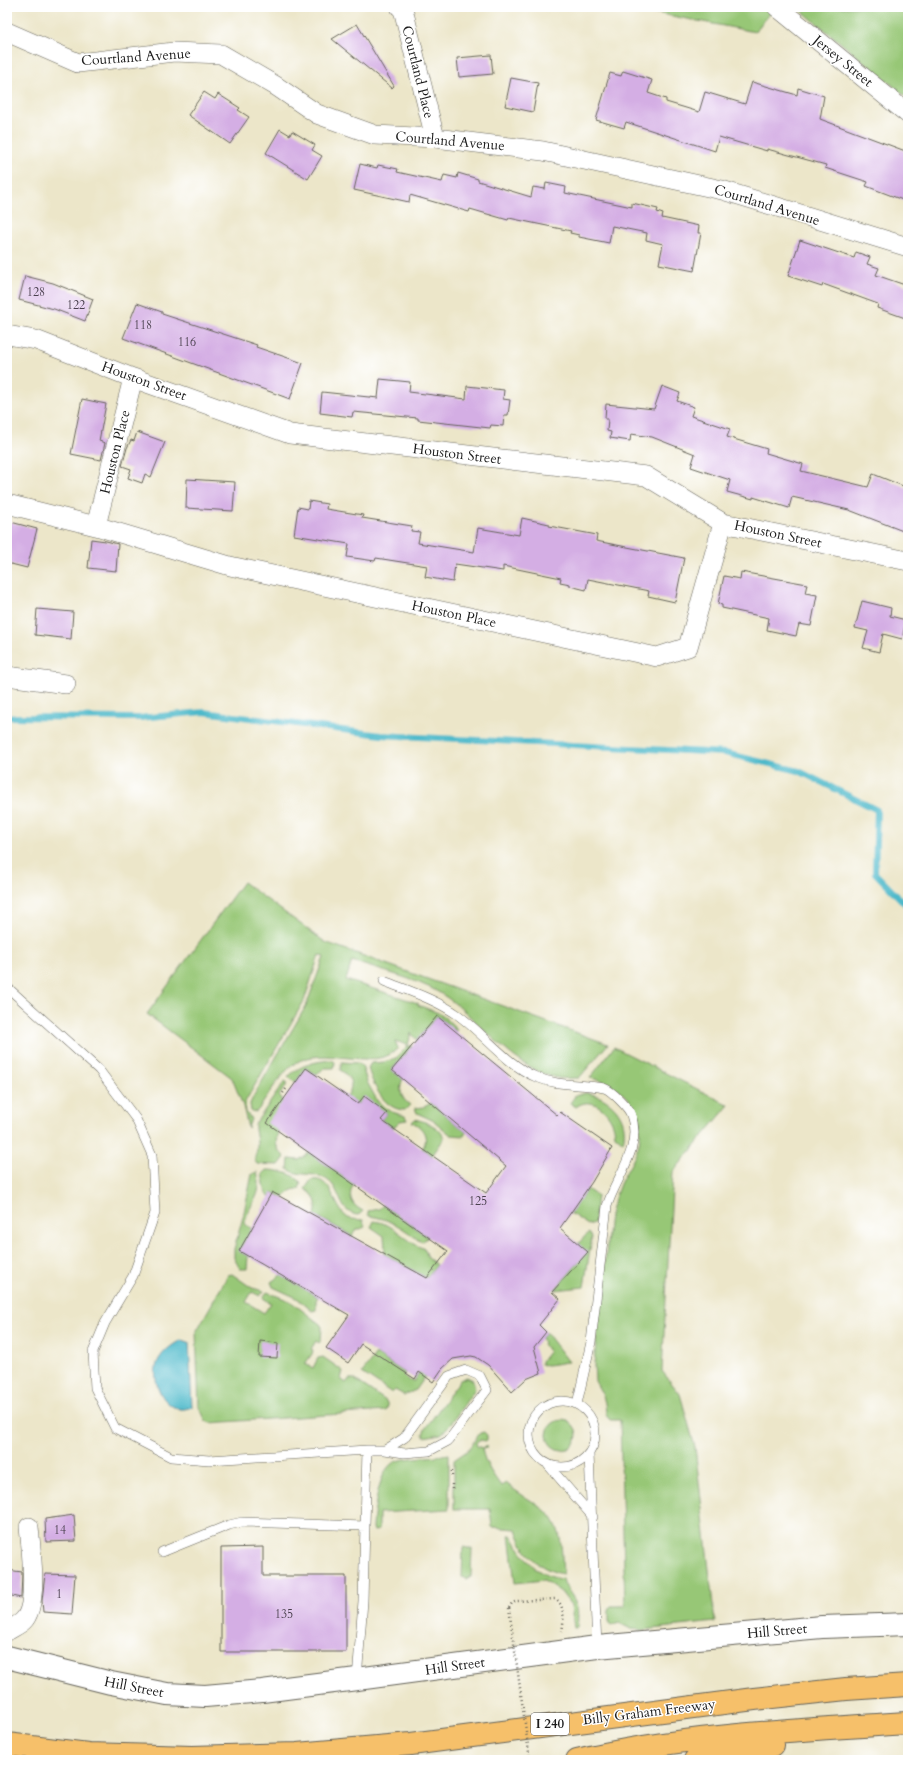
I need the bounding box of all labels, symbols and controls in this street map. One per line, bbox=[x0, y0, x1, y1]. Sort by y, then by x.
street label: Courtland Place bbox=[397, 24, 439, 120]
street label: Jersey Street bbox=[807, 30, 877, 91]
street label: Courtland Avenue bbox=[81, 44, 191, 70]
street label: Courtland Avenue bbox=[395, 127, 505, 155]
street label: Courtland Avenue bbox=[712, 180, 822, 230]
house number: 128 bbox=[27, 284, 45, 300]
house number: 122 bbox=[67, 297, 85, 313]
house number: 118 bbox=[134, 317, 152, 333]
house number: 116 bbox=[178, 334, 196, 350]
street label: Houston Street bbox=[99, 357, 190, 405]
street label: Houston Place bbox=[95, 408, 135, 496]
street label: Houston Street bbox=[412, 439, 503, 469]
street label: Houston Street bbox=[732, 515, 824, 553]
street label: Houston Place bbox=[410, 596, 498, 632]
house number: 125 bbox=[469, 1193, 487, 1209]
house number: 14 bbox=[54, 1522, 66, 1538]
house number: 1 bbox=[56, 1586, 62, 1602]
house number: 135 bbox=[275, 1606, 293, 1622]
street label: Hill Street bbox=[746, 1619, 808, 1643]
street label: Hill Street bbox=[424, 1652, 487, 1680]
street label: Hill Street bbox=[103, 1672, 166, 1702]
street label: Billy Graham Freeway bbox=[581, 1694, 717, 1730]
road number: I 240 bbox=[531, 1713, 569, 1735]

